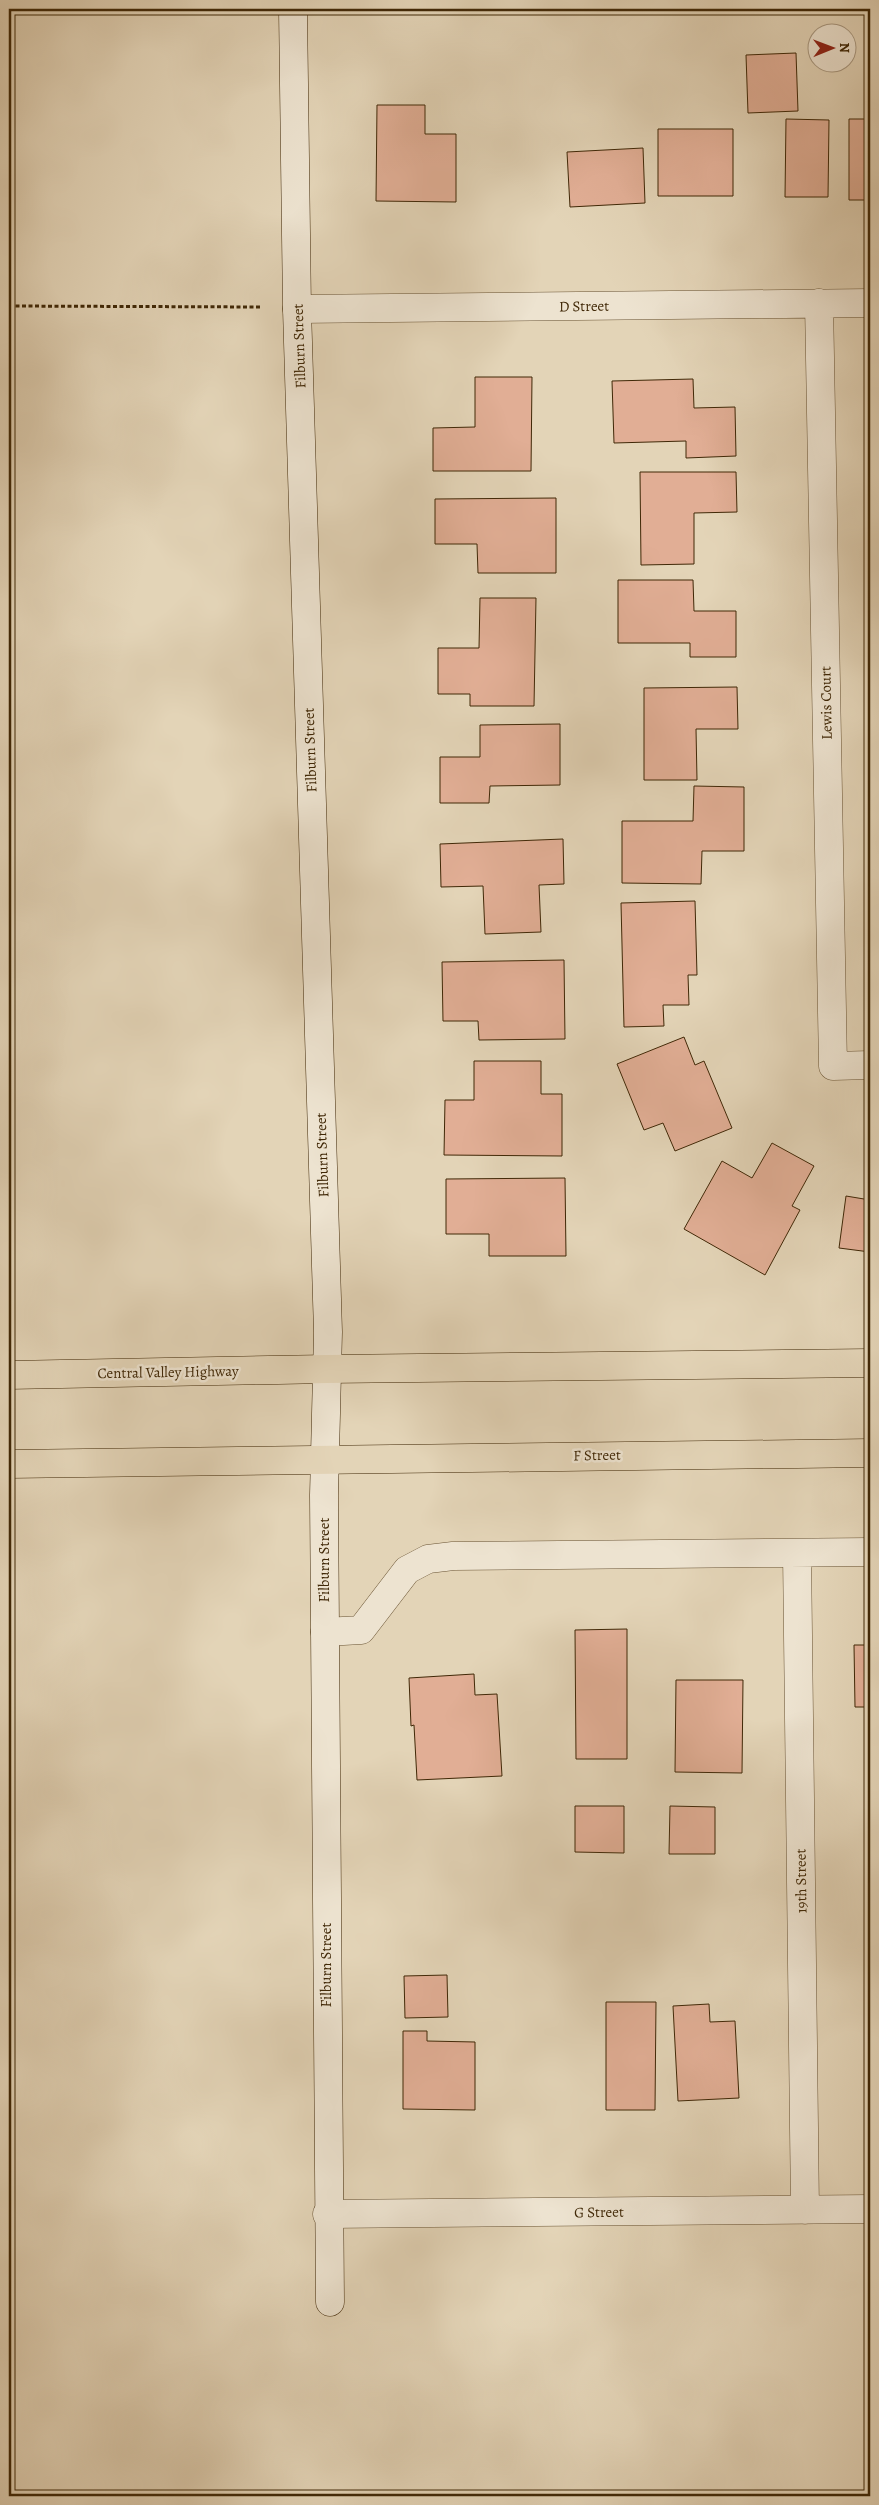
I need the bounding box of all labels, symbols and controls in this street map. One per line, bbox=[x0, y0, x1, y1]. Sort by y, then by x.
north arrow bbox=[806, 22, 856, 72]
text: N bbox=[835, 43, 854, 53]
street label: D Street bbox=[559, 296, 609, 316]
street label: Filburn Street bbox=[288, 303, 310, 389]
street label: Lewis Court bbox=[815, 666, 837, 740]
street label: Filburn Street bbox=[299, 707, 321, 793]
street label: Filburn Street bbox=[311, 1112, 333, 1198]
street label: Central Valley Highway bbox=[97, 1361, 239, 1383]
street label: F Street bbox=[573, 1445, 621, 1465]
street label: Filburn Street bbox=[314, 1518, 334, 1602]
street label: 19th Street bbox=[790, 1848, 812, 1914]
street label: Filburn Street bbox=[316, 1923, 336, 2007]
street label: G Street bbox=[574, 2202, 624, 2222]

